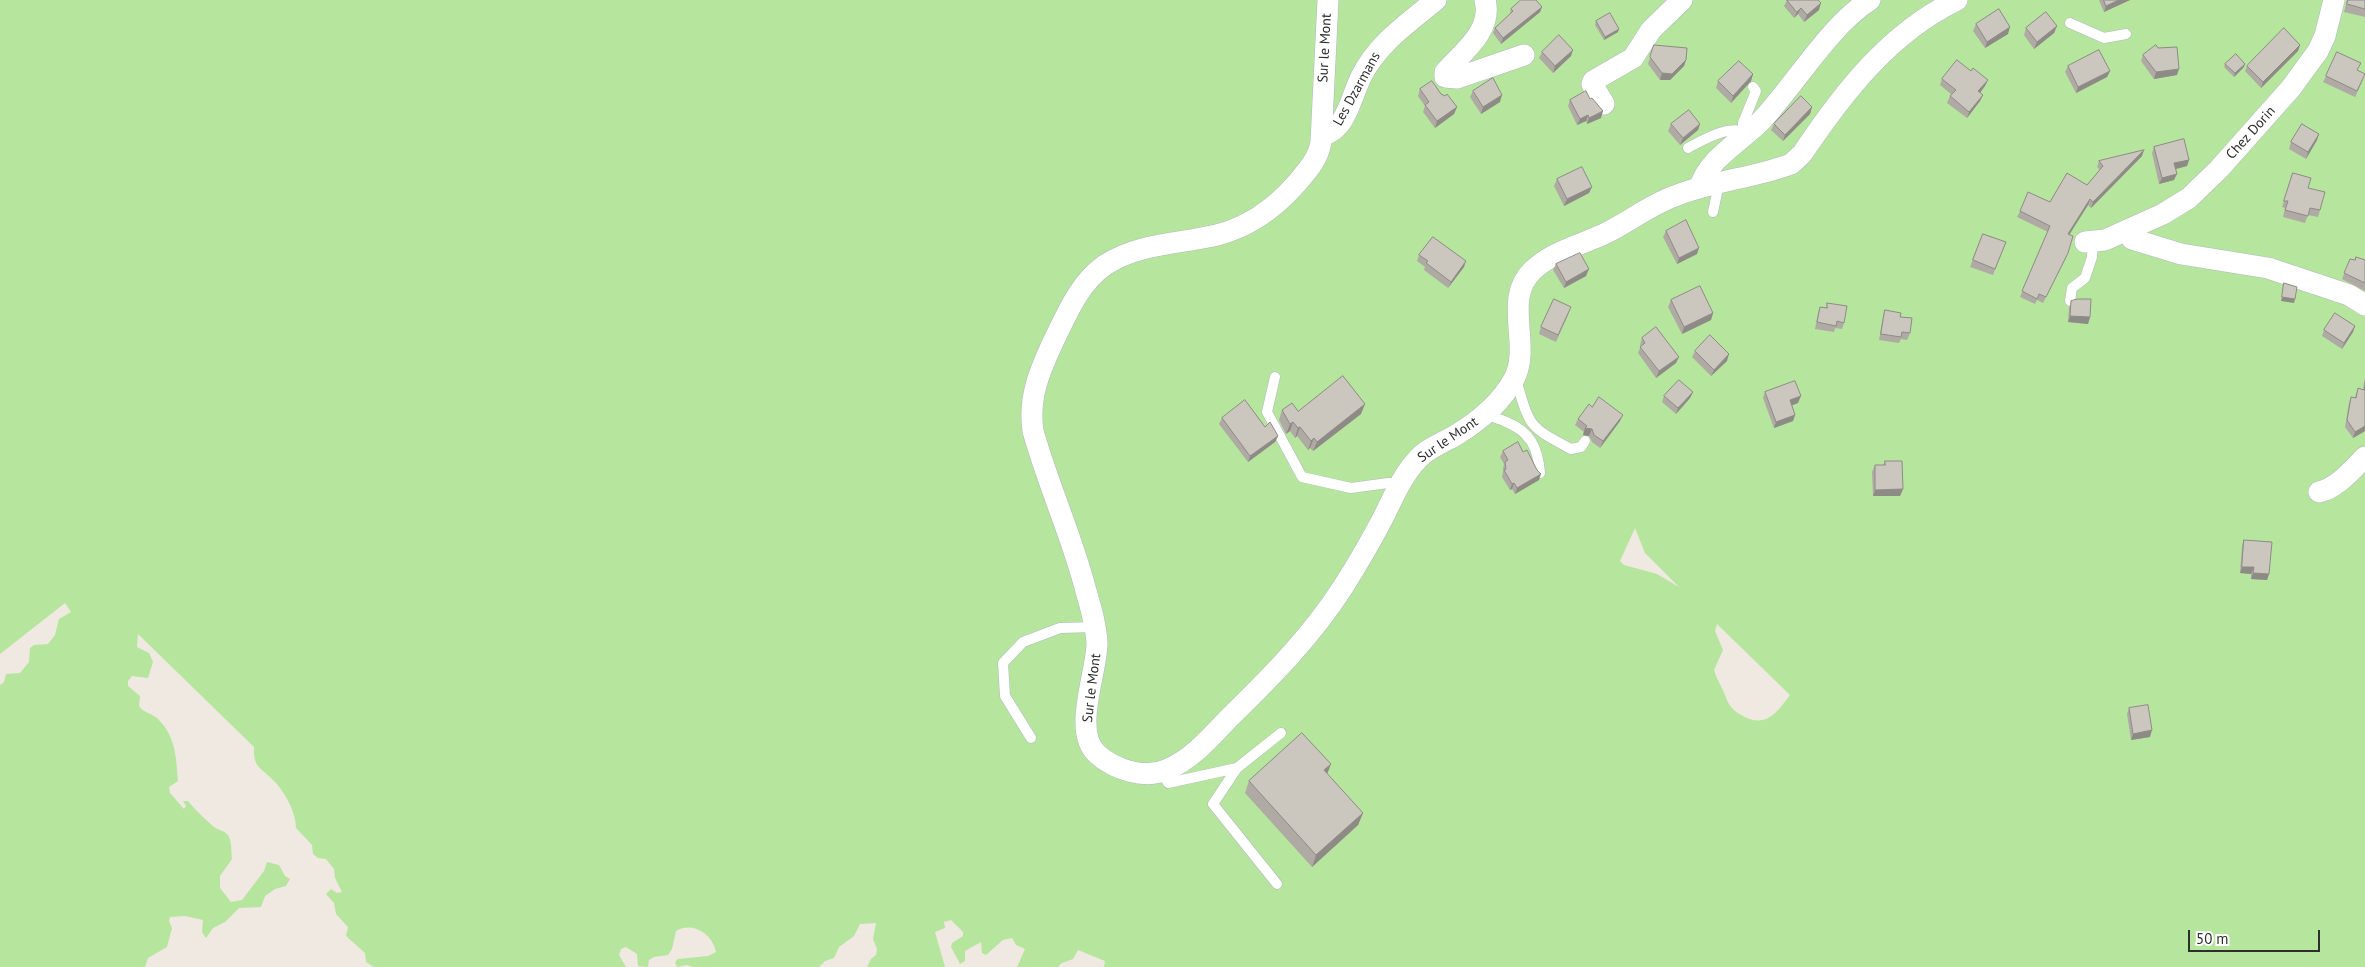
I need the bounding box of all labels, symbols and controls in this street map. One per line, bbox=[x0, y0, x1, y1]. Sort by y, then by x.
street label: Sur le Mont bbox=[1315, 13, 1335, 83]
street label: Les Dzarmans bbox=[1330, 49, 1384, 129]
street label: Chez Dorin bbox=[2223, 103, 2279, 163]
street label: Sur le Mont bbox=[1415, 414, 1481, 466]
street label: Sur le Mont bbox=[1079, 653, 1105, 723]
scale bar bbox=[2190, 920, 2322, 952]
text: 50 m bbox=[2196, 929, 2229, 948]

